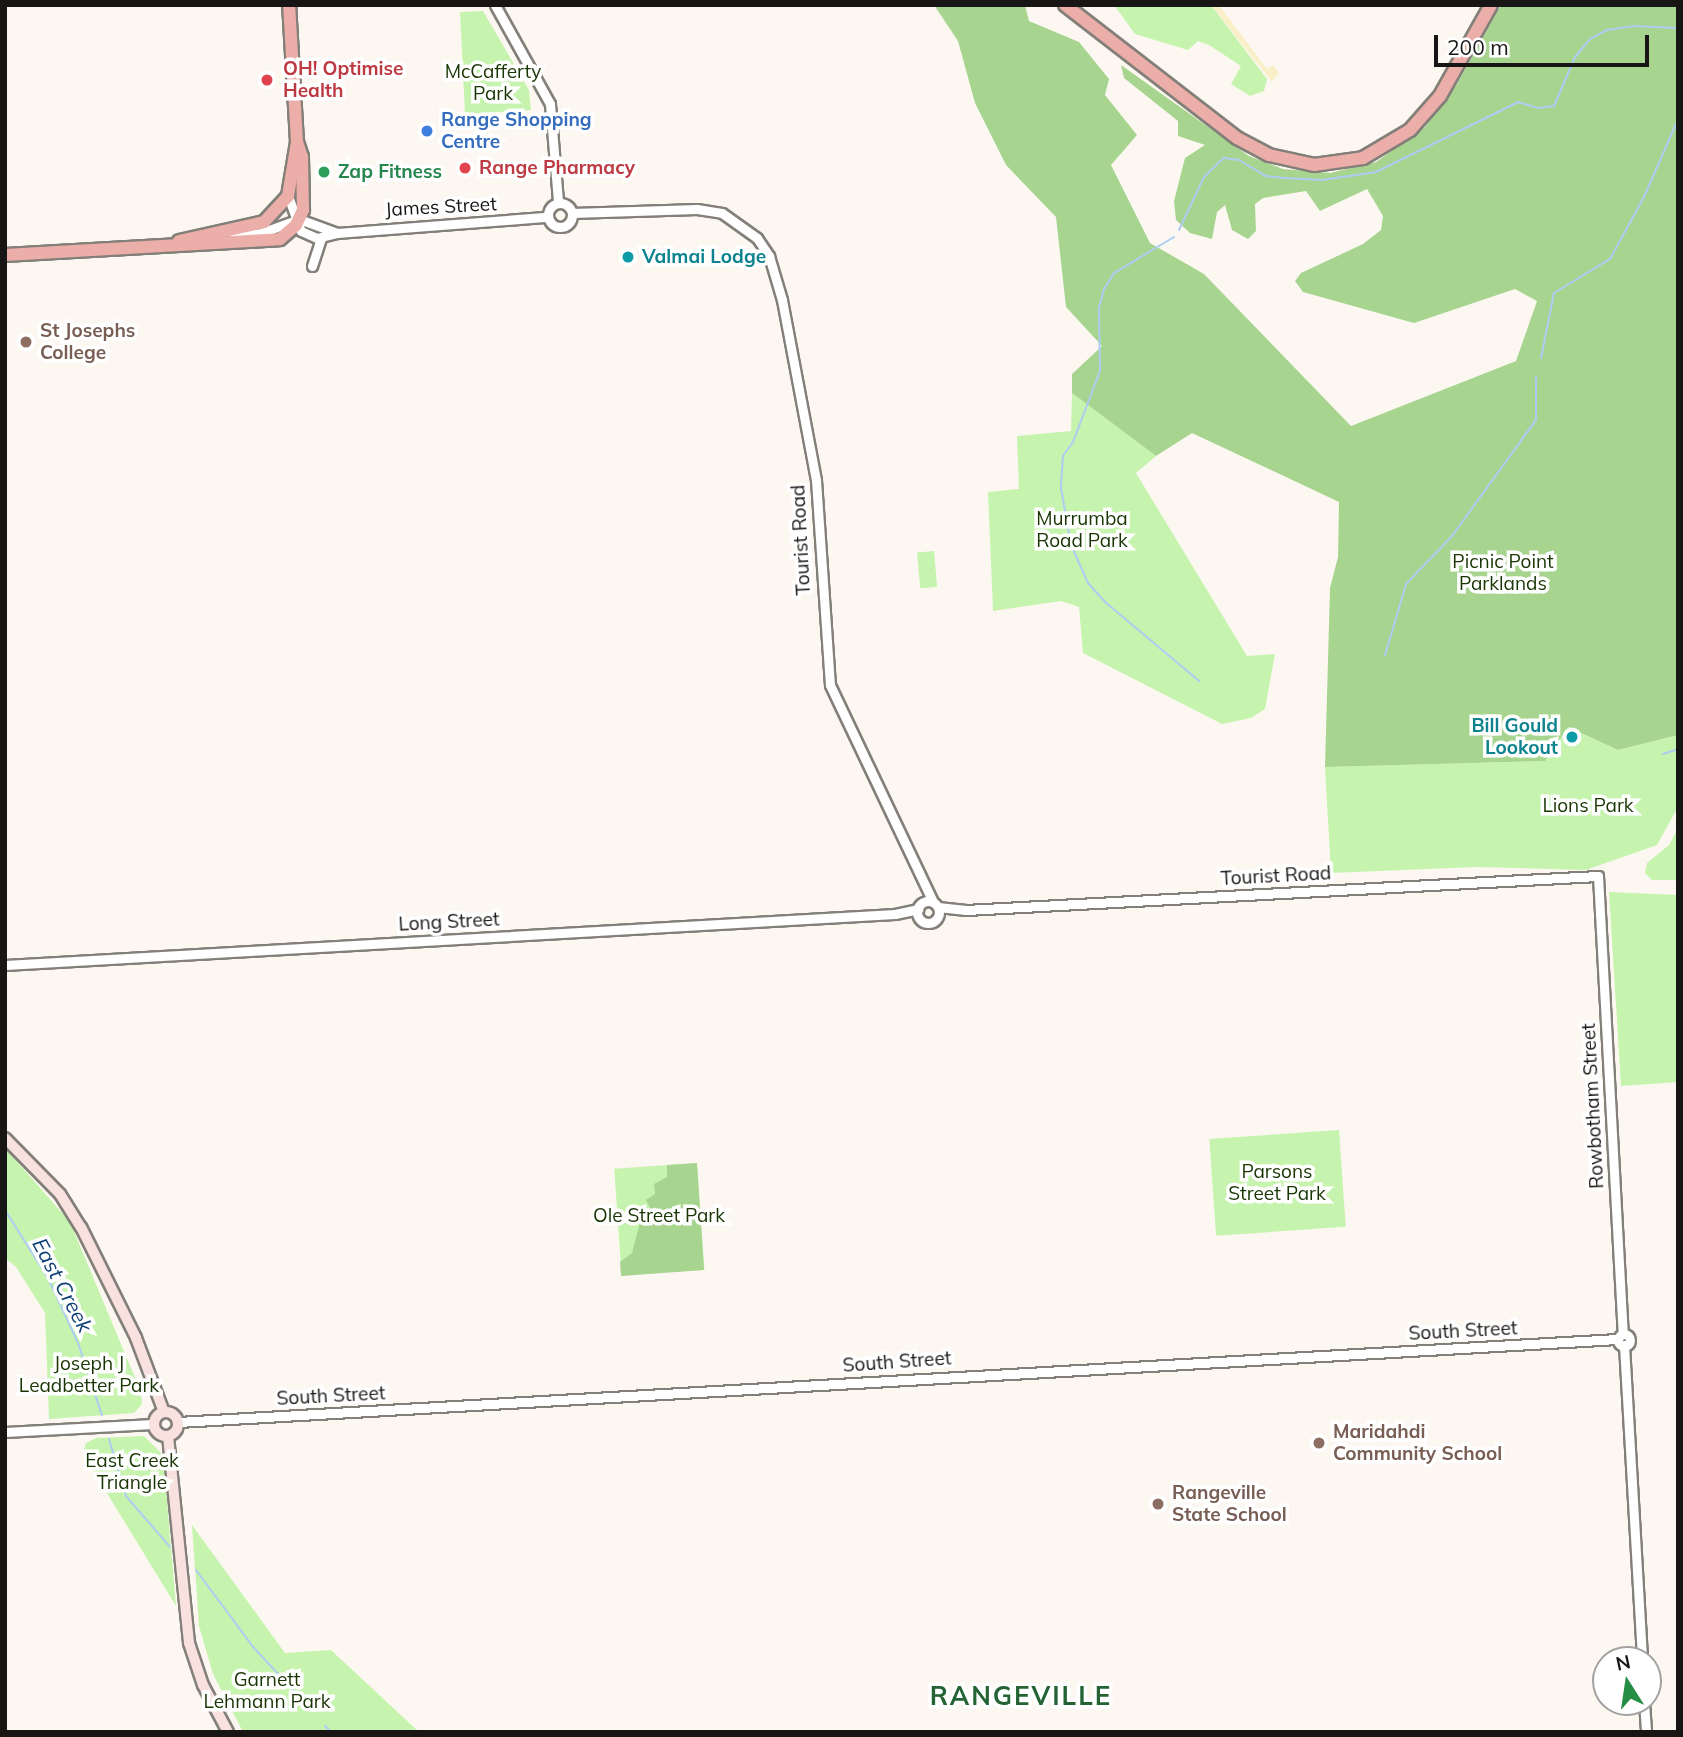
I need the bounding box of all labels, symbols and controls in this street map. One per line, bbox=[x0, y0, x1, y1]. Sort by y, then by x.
scale bar bbox=[1438, 21, 1653, 65]
text: 200 m bbox=[1447, 34, 1509, 60]
place label: OH! Optimise Health bbox=[283, 58, 403, 102]
park label: McCafferty Park bbox=[445, 61, 541, 105]
marker: OH! Optimise Health bbox=[257, 70, 277, 90]
place label: Range Shopping Centre bbox=[441, 109, 592, 153]
marker: Range Shopping Centre bbox=[419, 123, 435, 139]
place label: Range Pharmacy bbox=[479, 157, 635, 179]
marker: Range Pharmacy bbox=[457, 160, 473, 176]
place label: Zap Fitness bbox=[338, 161, 442, 183]
marker: Zap Fitness bbox=[316, 164, 332, 180]
street label: James Street bbox=[385, 193, 497, 221]
place label: Valmai Lodge bbox=[642, 246, 766, 268]
marker: Valmai Lodge bbox=[620, 249, 636, 265]
place label: St Josephs College bbox=[40, 320, 135, 364]
marker: St Josephs College bbox=[18, 334, 34, 350]
street label: Tourist Road bbox=[787, 484, 815, 596]
park label: Murrumba Road Park bbox=[1036, 508, 1128, 552]
park label: Picnic Point Parklands bbox=[1452, 551, 1554, 595]
place label: Bill Gould Lookout bbox=[1471, 715, 1558, 759]
marker: Bill Gould Lookout bbox=[1564, 729, 1580, 745]
park label: Lions Park bbox=[1542, 795, 1634, 817]
street label: Tourist Road bbox=[1220, 862, 1332, 890]
street label: Long Street bbox=[398, 908, 500, 936]
street label: Rowbotham Street bbox=[1577, 1023, 1609, 1189]
park label: Parsons Street Park bbox=[1228, 1161, 1326, 1205]
park label: Ole Street Park bbox=[593, 1205, 725, 1227]
water label: East Creek bbox=[28, 1233, 98, 1337]
street label: South Street bbox=[1408, 1317, 1518, 1345]
street label: South Street bbox=[842, 1347, 952, 1377]
park label: Joseph J Leadbetter Park bbox=[19, 1353, 159, 1397]
street label: South Street bbox=[276, 1382, 386, 1410]
place label: Maridahdi Community School bbox=[1333, 1421, 1502, 1465]
marker: Maridahdi Community School bbox=[1311, 1435, 1327, 1451]
park label: East Creek Triangle bbox=[85, 1450, 179, 1494]
place label: Rangeville State School bbox=[1172, 1482, 1287, 1526]
marker: Rangeville State School bbox=[1150, 1496, 1166, 1512]
north arrow bbox=[1592, 1646, 1662, 1716]
text: N bbox=[1614, 1649, 1633, 1676]
park label: Garnett Lehmann Park bbox=[203, 1669, 331, 1713]
district label: RANGEVILLE bbox=[931, 1680, 1111, 1712]

